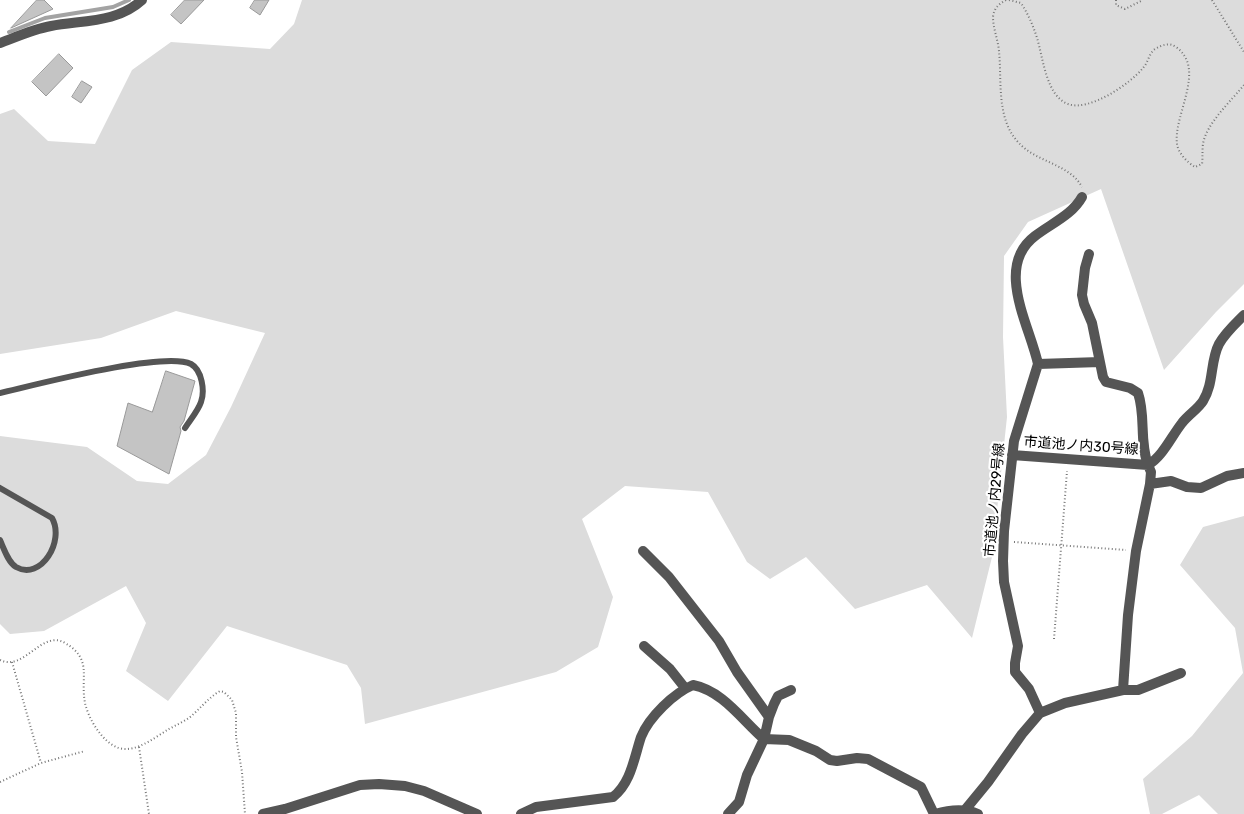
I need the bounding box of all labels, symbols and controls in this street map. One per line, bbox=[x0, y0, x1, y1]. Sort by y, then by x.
street label: 市道池ノ内30号線 bbox=[1023, 434, 1139, 458]
street label: 市道池ノ内29号線 bbox=[982, 442, 1008, 558]

